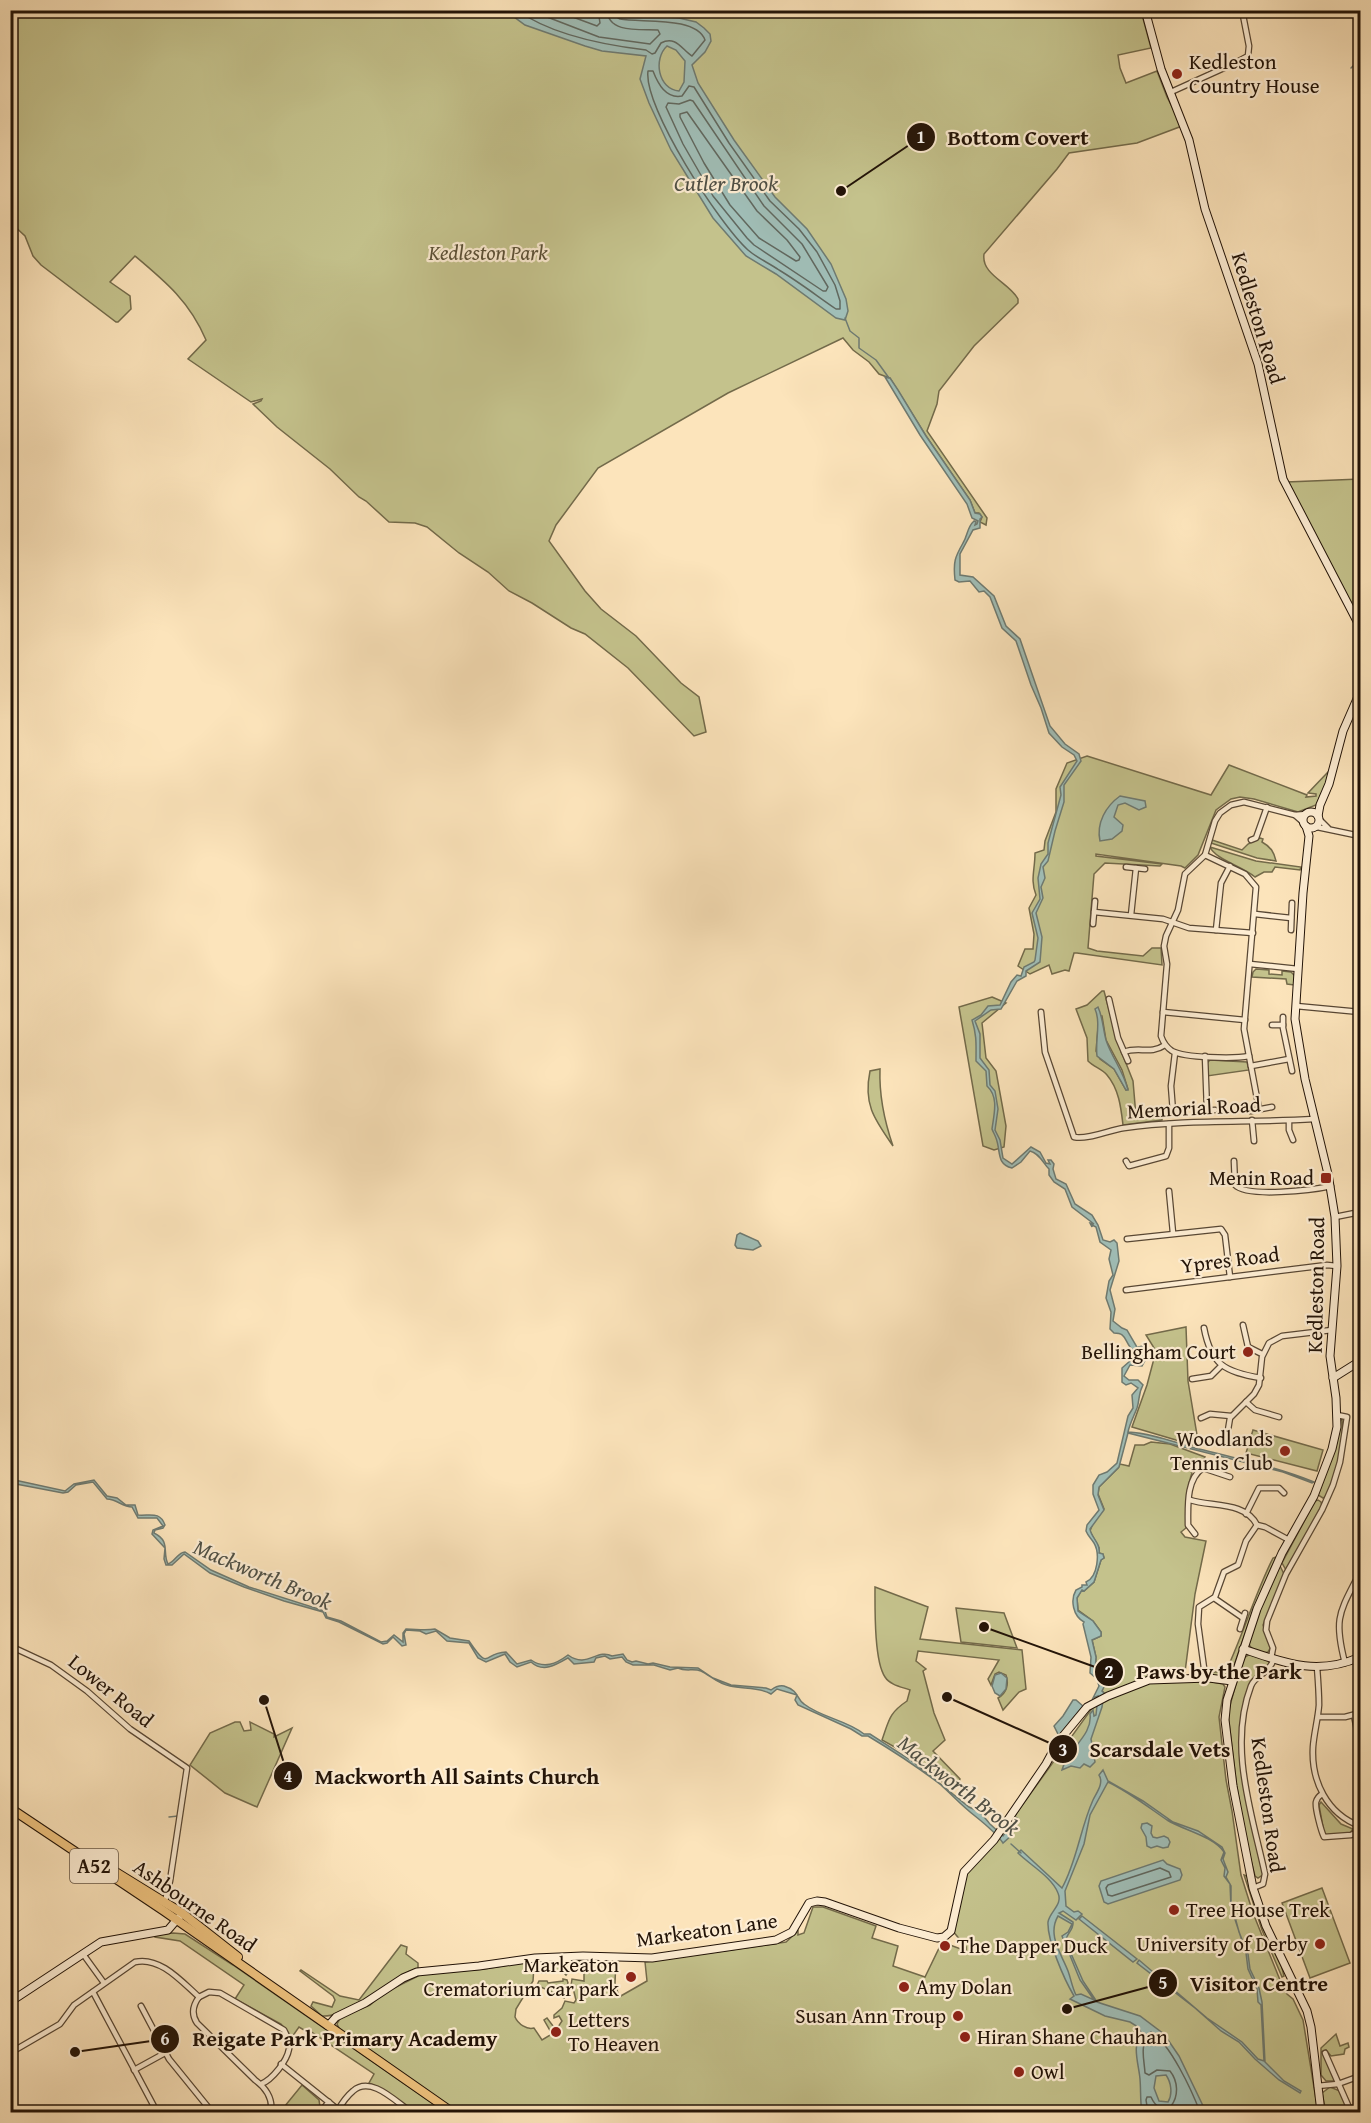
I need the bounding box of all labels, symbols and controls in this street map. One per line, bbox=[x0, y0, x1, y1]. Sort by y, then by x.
place label: Kedleston Country House bbox=[1189, 46, 1320, 101]
marker: Kedleston Country House bbox=[1170, 67, 1184, 81]
callout: Bottom Covert bbox=[906, 117, 1101, 157]
text: Bottom Covert bbox=[947, 121, 1089, 153]
text: 1 bbox=[916, 123, 926, 150]
water label: Cutler Brook bbox=[674, 167, 779, 199]
park label: Kedleston Park bbox=[427, 237, 548, 268]
street label: Kedleston Road bbox=[1224, 248, 1293, 388]
street label: Memorial Road bbox=[1126, 1088, 1262, 1126]
place label: Menin Road bbox=[1209, 1162, 1315, 1193]
marker: Menin Road bbox=[1319, 1171, 1333, 1185]
street label: Kedleston Road bbox=[1299, 1216, 1332, 1353]
street label: Ypres Road bbox=[1179, 1238, 1282, 1281]
place label: Bellingham Court bbox=[1081, 1336, 1237, 1367]
marker: Bellingham Court bbox=[1241, 1345, 1255, 1359]
place label: Woodlands Tennis Club bbox=[1170, 1423, 1273, 1478]
marker: Woodlands Tennis Club bbox=[1278, 1444, 1292, 1458]
water label: Mackworth Brook bbox=[189, 1530, 338, 1618]
street label: Lower Road bbox=[62, 1646, 161, 1735]
callout: Paws by the Park bbox=[1094, 1652, 1314, 1692]
text: Paws by the Park bbox=[1136, 1655, 1302, 1687]
text: 2 bbox=[1104, 1658, 1114, 1685]
water label: Mackworth Brook bbox=[891, 1727, 1028, 1844]
callout: Scarsdale Vets bbox=[1048, 1729, 1243, 1769]
text: Scarsdale Vets bbox=[1090, 1733, 1230, 1765]
street label: Kedleston Road bbox=[1244, 1735, 1293, 1875]
text: 3 bbox=[1058, 1736, 1068, 1763]
callout: Mackworth All Saints Church bbox=[273, 1756, 611, 1796]
text: Mackworth All Saints Church bbox=[315, 1760, 599, 1792]
text: 4 bbox=[283, 1762, 293, 1789]
road number: A52 bbox=[70, 1849, 118, 1883]
street label: Ashbourne Road bbox=[127, 1851, 264, 1960]
place label: Tree House Trek bbox=[1186, 1894, 1330, 1925]
marker: Tree House Trek bbox=[1167, 1903, 1181, 1917]
street label: Markeaton Lane bbox=[634, 1904, 780, 1955]
place label: University of Derby bbox=[1137, 1928, 1309, 1959]
place label: The Dapper Duck bbox=[957, 1930, 1108, 1961]
marker: University of Derby bbox=[1313, 1937, 1327, 1951]
marker: The Dapper Duck bbox=[938, 1939, 952, 1953]
place label: Markeaton Crematorium car park bbox=[423, 1949, 619, 2004]
callout: Visitor Centre bbox=[1148, 1963, 1340, 2003]
text: Visitor Centre bbox=[1190, 1967, 1328, 1999]
text: 5 bbox=[1158, 1969, 1168, 1996]
marker: Markeaton Crematorium car park bbox=[624, 1970, 638, 1984]
place label: Amy Dolan bbox=[916, 1971, 1012, 2002]
marker: Amy Dolan bbox=[897, 1980, 911, 1994]
place label: Susan Ann Troup bbox=[795, 2000, 946, 2031]
place label: Letters To Heaven bbox=[568, 2004, 659, 2059]
marker: Susan Ann Troup bbox=[951, 2009, 965, 2023]
callout: Reigate Park Primary Academy bbox=[150, 2019, 509, 2059]
place label: Hiran Shane Chauhan bbox=[977, 2021, 1168, 2052]
text: Reigate Park Primary Academy bbox=[193, 2022, 498, 2054]
text: 6 bbox=[160, 2025, 170, 2052]
marker: Letters To Heaven bbox=[549, 2025, 563, 2039]
marker: Hiran Shane Chauhan bbox=[958, 2030, 972, 2044]
place label: Owl bbox=[1031, 2056, 1065, 2087]
marker: Owl bbox=[1012, 2065, 1026, 2079]

